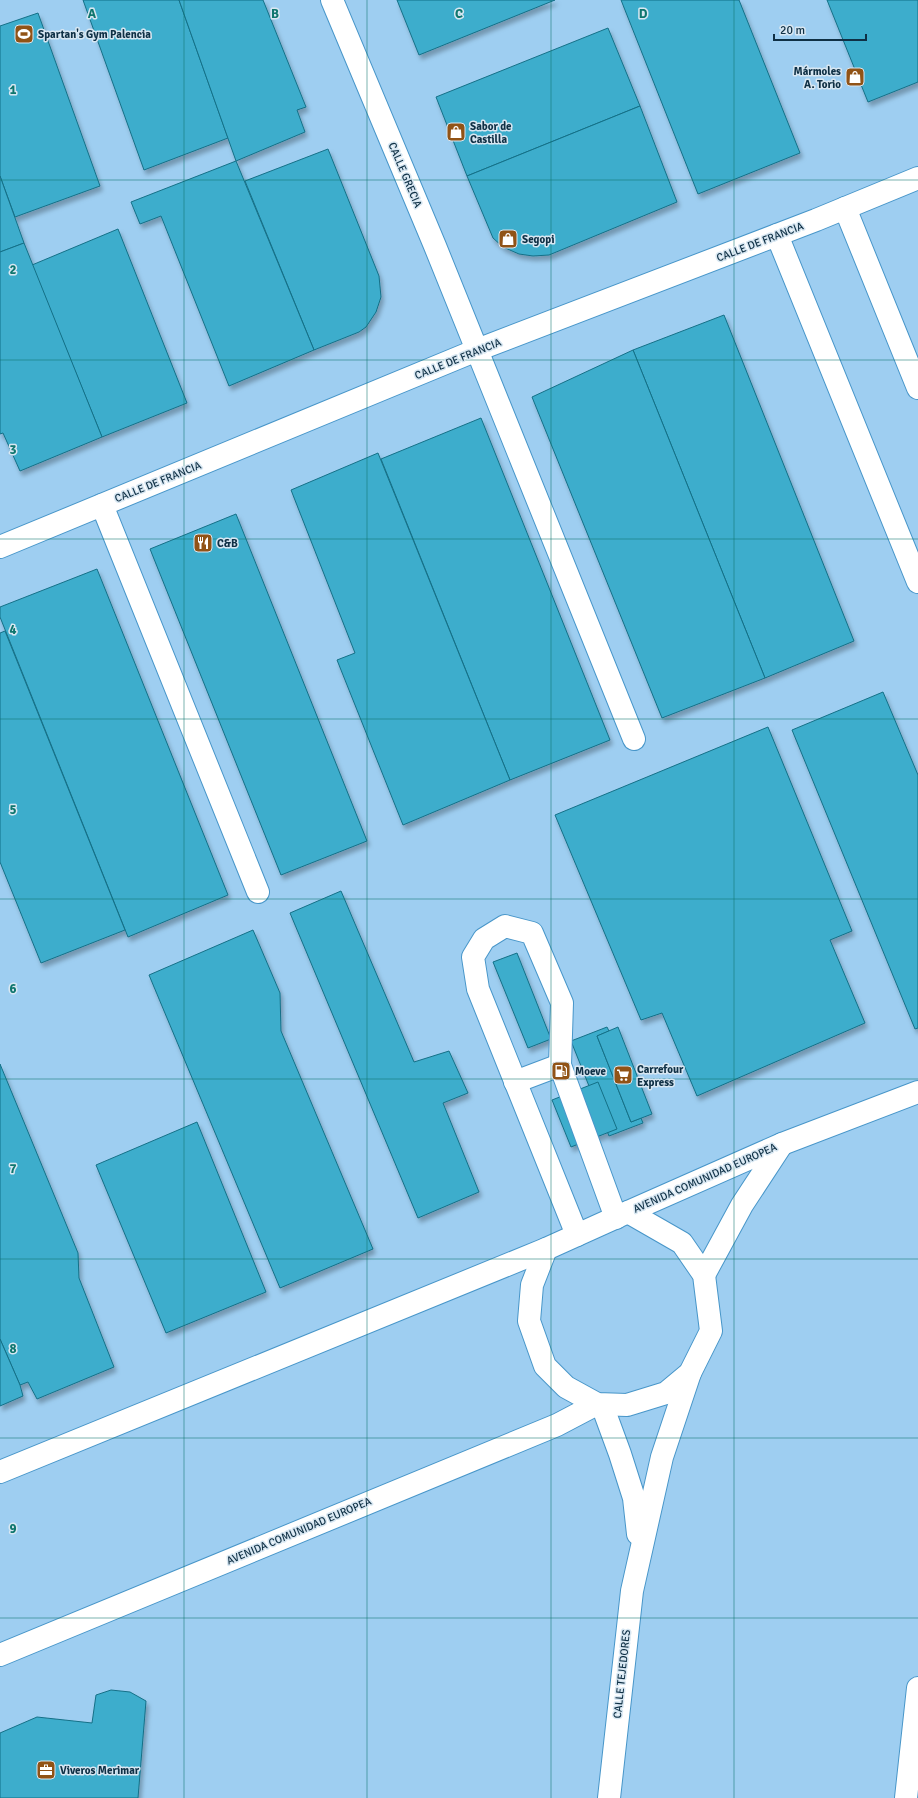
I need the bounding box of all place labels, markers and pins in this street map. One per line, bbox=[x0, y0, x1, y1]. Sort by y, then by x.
sports icon: Spartan's Gym Palencia bbox=[13, 23, 35, 45]
place label: Spartan's Gym Palencia bbox=[38, 28, 151, 41]
place label: Mármoles A. Torio bbox=[794, 65, 841, 91]
shop icon: Mármoles A. Torio bbox=[844, 66, 866, 88]
place label: Sabor de Castilla bbox=[470, 120, 512, 146]
shop icon: Sabor de Castilla bbox=[445, 121, 467, 143]
shop icon: Segopi bbox=[497, 228, 519, 250]
place label: Segopi bbox=[522, 233, 554, 246]
restaurant icon: C&B bbox=[192, 532, 214, 554]
place label: C&B bbox=[217, 537, 238, 550]
fuel station icon: Moeve bbox=[550, 1060, 572, 1082]
place label: Carrefour Express bbox=[637, 1063, 684, 1089]
supermarket icon: Carrefour Express bbox=[612, 1064, 634, 1086]
place label: Moeve bbox=[575, 1065, 606, 1078]
office icon: Viveros Merimar bbox=[35, 1759, 57, 1781]
place label: Viveros Merimar bbox=[60, 1764, 140, 1777]

